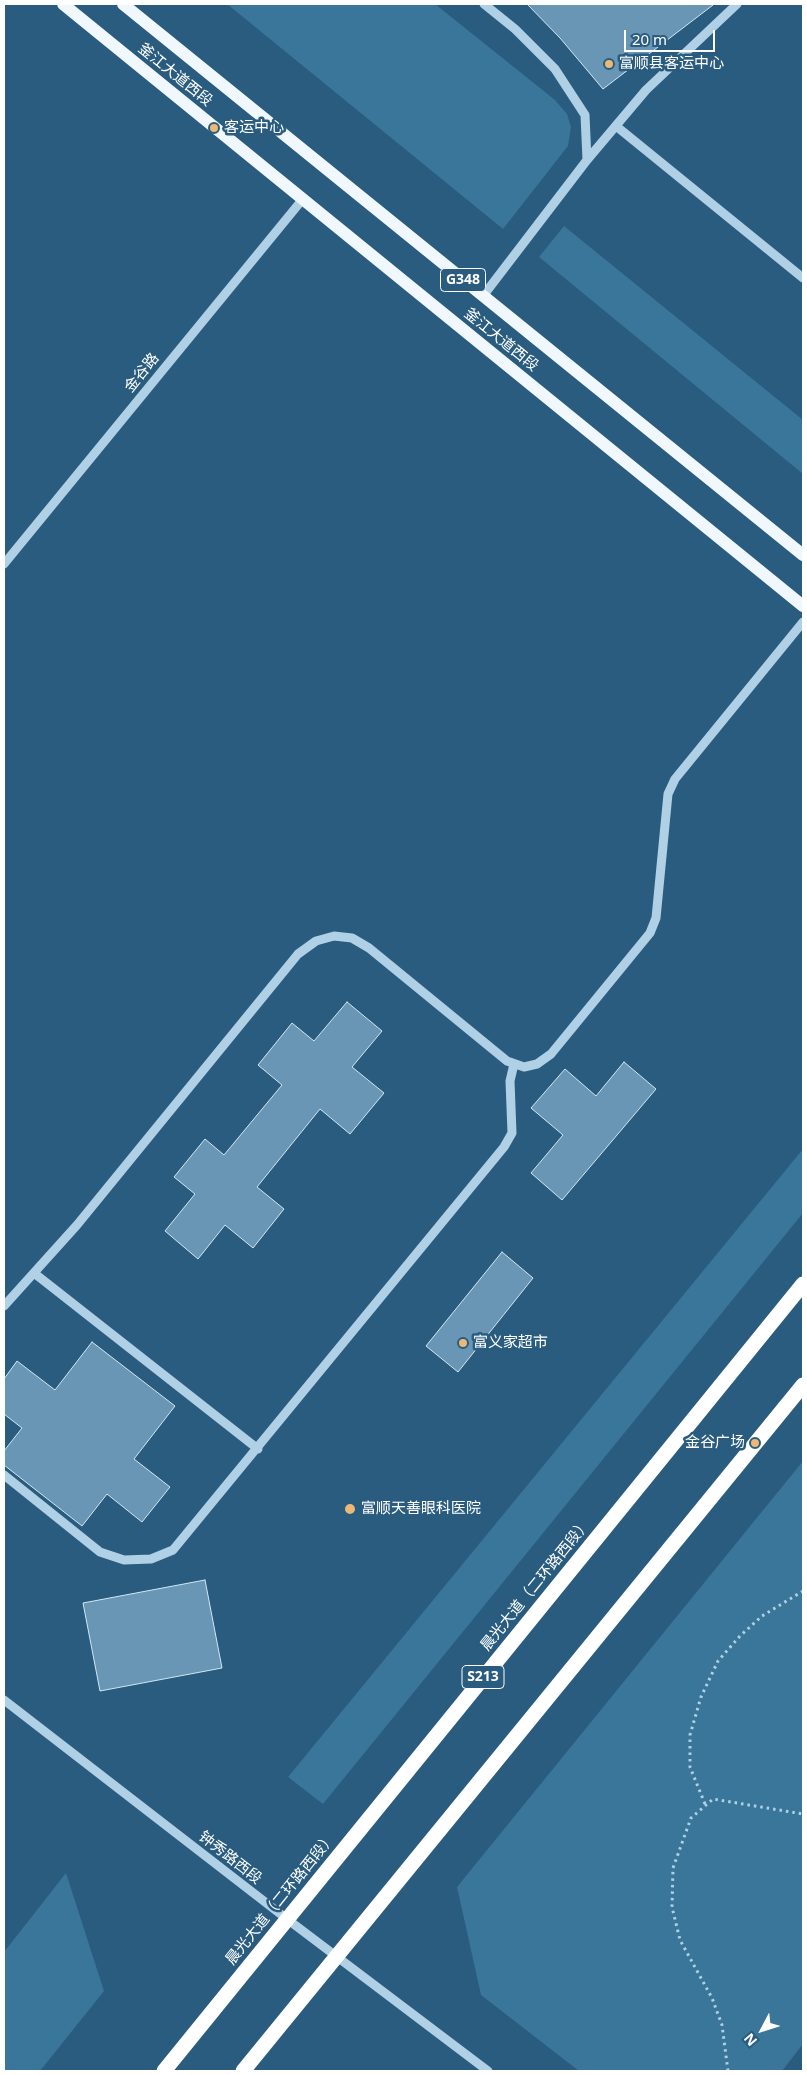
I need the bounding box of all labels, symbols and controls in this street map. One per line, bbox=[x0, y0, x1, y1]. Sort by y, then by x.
scale bar bbox=[627, 20, 718, 52]
text: 20 m bbox=[632, 29, 667, 49]
street label: 釜江大道西段 bbox=[134, 40, 216, 110]
place label: 富顺县客运中心 bbox=[619, 55, 724, 73]
marker: 富顺县客运中心 bbox=[603, 58, 615, 70]
place label: 客运中心 bbox=[224, 119, 284, 137]
marker: 客运中心 bbox=[208, 122, 220, 134]
road number: G348 bbox=[440, 268, 486, 292]
street label: 釜江大道西段 bbox=[460, 305, 542, 375]
street label: 金谷路 bbox=[121, 350, 163, 396]
place label: 富义家超市 bbox=[473, 1334, 548, 1352]
marker: 富义家超市 bbox=[457, 1337, 469, 1349]
place label: 金谷广场 bbox=[685, 1434, 745, 1452]
marker: 金谷广场 bbox=[749, 1437, 761, 1449]
place label: 富顺天善眼科医院 bbox=[361, 1500, 481, 1518]
marker: 富顺天善眼科医院 bbox=[343, 1502, 357, 1516]
street label: 晨光大道（二环路西段） bbox=[477, 1515, 595, 1655]
road number: S213 bbox=[462, 1665, 504, 1688]
street label: 钟秀路西段 bbox=[195, 1828, 265, 1888]
street label: 晨光大道（二环路西段） bbox=[222, 1829, 340, 1969]
north arrow bbox=[737, 2005, 787, 2055]
text: N bbox=[739, 2029, 761, 2050]

